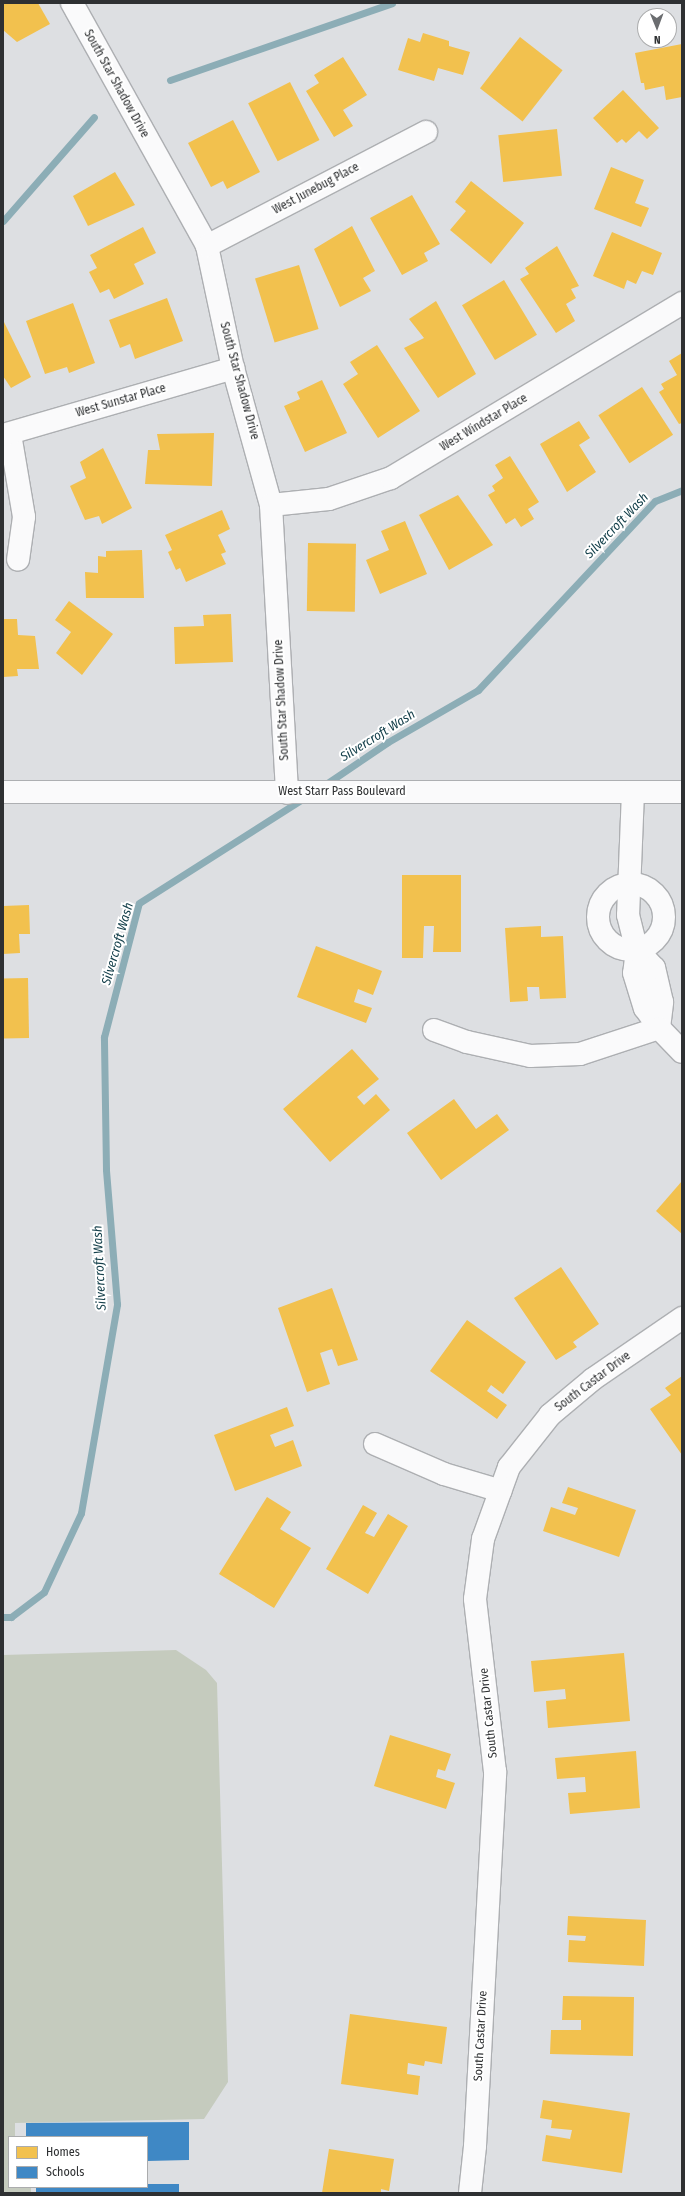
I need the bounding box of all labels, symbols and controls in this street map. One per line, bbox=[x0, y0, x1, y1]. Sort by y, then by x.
north arrow bbox=[637, 8, 677, 48]
street label: South Star Shadow Drive bbox=[80, 27, 152, 141]
text: N bbox=[654, 33, 661, 46]
street label: West Junebug Place bbox=[270, 160, 362, 218]
street label: South Star Shadow Drive bbox=[216, 321, 262, 441]
street label: West Sunstar Place bbox=[74, 381, 168, 421]
street label: West Windstar Place bbox=[438, 391, 530, 455]
water label: Silvercroft Wash bbox=[582, 490, 652, 562]
street label: South Star Shadow Drive bbox=[272, 639, 292, 761]
water label: Silvercroft Wash bbox=[338, 707, 418, 765]
street label: West Starr Pass Boulevard bbox=[278, 785, 406, 799]
water label: Silvercroft Wash bbox=[99, 901, 137, 987]
water label: Silvercroft Wash bbox=[90, 1225, 110, 1311]
street label: South Castar Drive bbox=[552, 1349, 634, 1415]
street label: South Castar Drive bbox=[477, 1667, 501, 1759]
street label: South Castar Drive bbox=[471, 1990, 491, 2082]
legend bbox=[8, 2136, 148, 2188]
text: Homes bbox=[46, 2145, 80, 2159]
text: Schools bbox=[46, 2165, 84, 2179]

